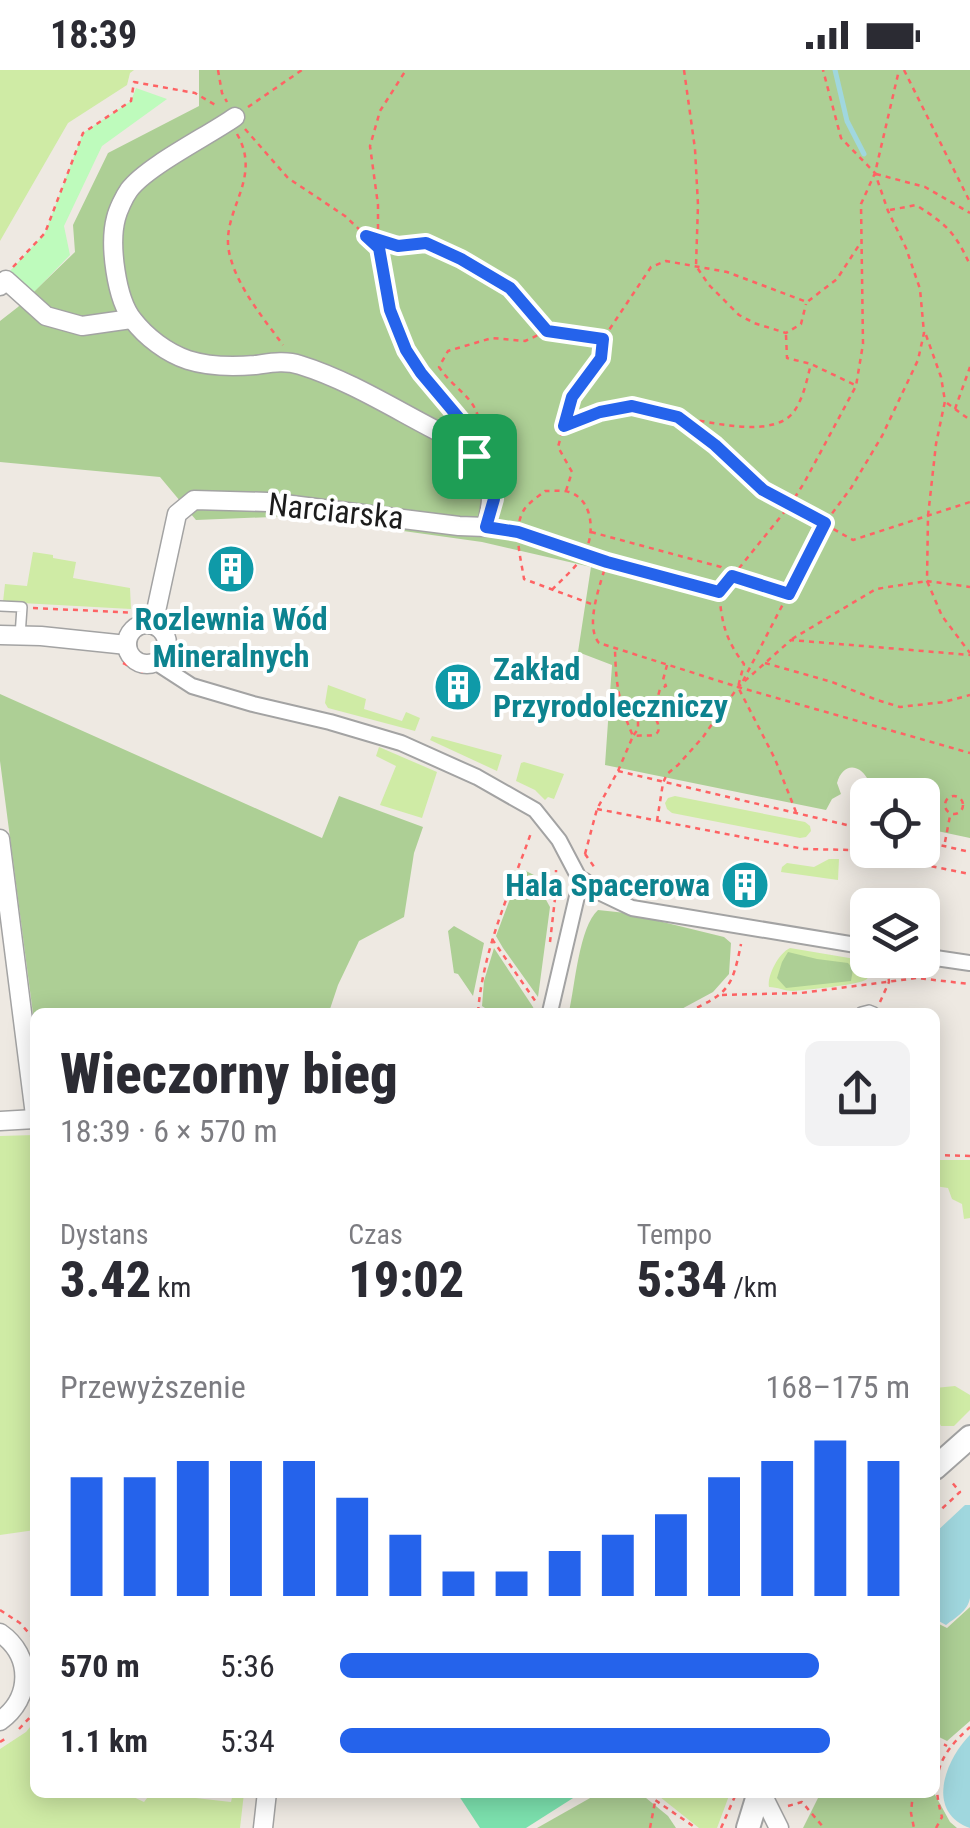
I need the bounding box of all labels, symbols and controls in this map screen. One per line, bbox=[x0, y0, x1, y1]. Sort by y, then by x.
text: 18:39 bbox=[50, 13, 137, 57]
pin bbox=[432, 414, 517, 499]
icon: arrive bbox=[447, 429, 502, 484]
street label: Narciarska bbox=[266, 485, 406, 537]
building icon: Rozlewnia Wód Mineralnych bbox=[205, 543, 257, 595]
place label: Rozlewnia Wód Mineralnych bbox=[134, 600, 328, 675]
place label: Zakład Przyrodoleczniczy bbox=[493, 650, 728, 725]
building icon: Zakład Przyrodoleczniczy bbox=[432, 661, 484, 713]
map controls bbox=[850, 778, 940, 978]
button: locate bbox=[850, 778, 940, 868]
building icon: Hala Spacerowa bbox=[719, 859, 771, 911]
place label: Hala Spacerowa bbox=[505, 866, 710, 904]
button: layers bbox=[850, 888, 940, 978]
button: share bbox=[805, 1041, 910, 1146]
text: Wieczorny bieg bbox=[60, 1042, 398, 1106]
text: 18:39 · 6 × 570 m bbox=[60, 1112, 278, 1150]
text: Dystans bbox=[60, 1218, 148, 1251]
text: Czas bbox=[348, 1218, 403, 1251]
text: Tempo bbox=[637, 1218, 712, 1251]
text: 3.42 bbox=[60, 1251, 151, 1309]
text: 19:02 bbox=[348, 1251, 464, 1309]
text: 5:34 bbox=[637, 1251, 727, 1309]
text: km bbox=[151, 1271, 191, 1304]
text: /km bbox=[727, 1271, 778, 1304]
text: Przewyższenie bbox=[60, 1368, 246, 1406]
text: 168–175 m bbox=[765, 1368, 910, 1406]
text: 570 m bbox=[60, 1647, 140, 1685]
text: 5:36 bbox=[220, 1647, 275, 1685]
text: 1.1 km bbox=[60, 1722, 148, 1760]
text: 5:34 bbox=[220, 1722, 275, 1760]

